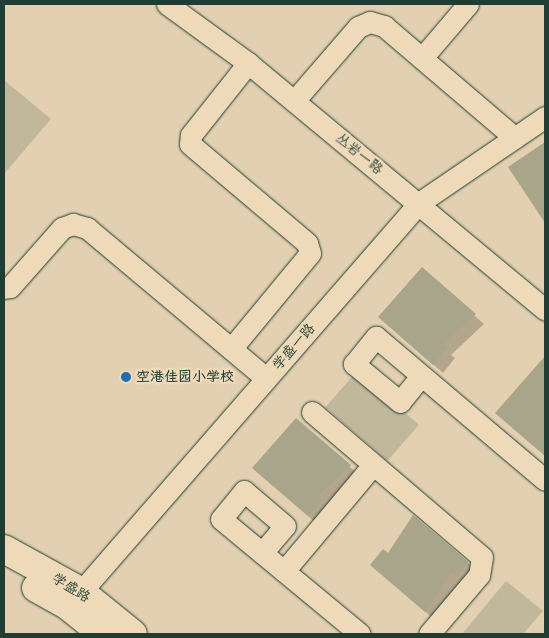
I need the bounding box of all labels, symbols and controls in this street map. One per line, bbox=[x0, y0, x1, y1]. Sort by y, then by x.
street label: 丛岩一路 bbox=[332, 130, 386, 178]
street label: 学盛一路 bbox=[269, 320, 319, 374]
place label: 空港佳园小学校 bbox=[136, 369, 234, 385]
marker: 空港佳园小学校 bbox=[120, 371, 132, 383]
street label: 学盛路 bbox=[49, 570, 93, 606]

